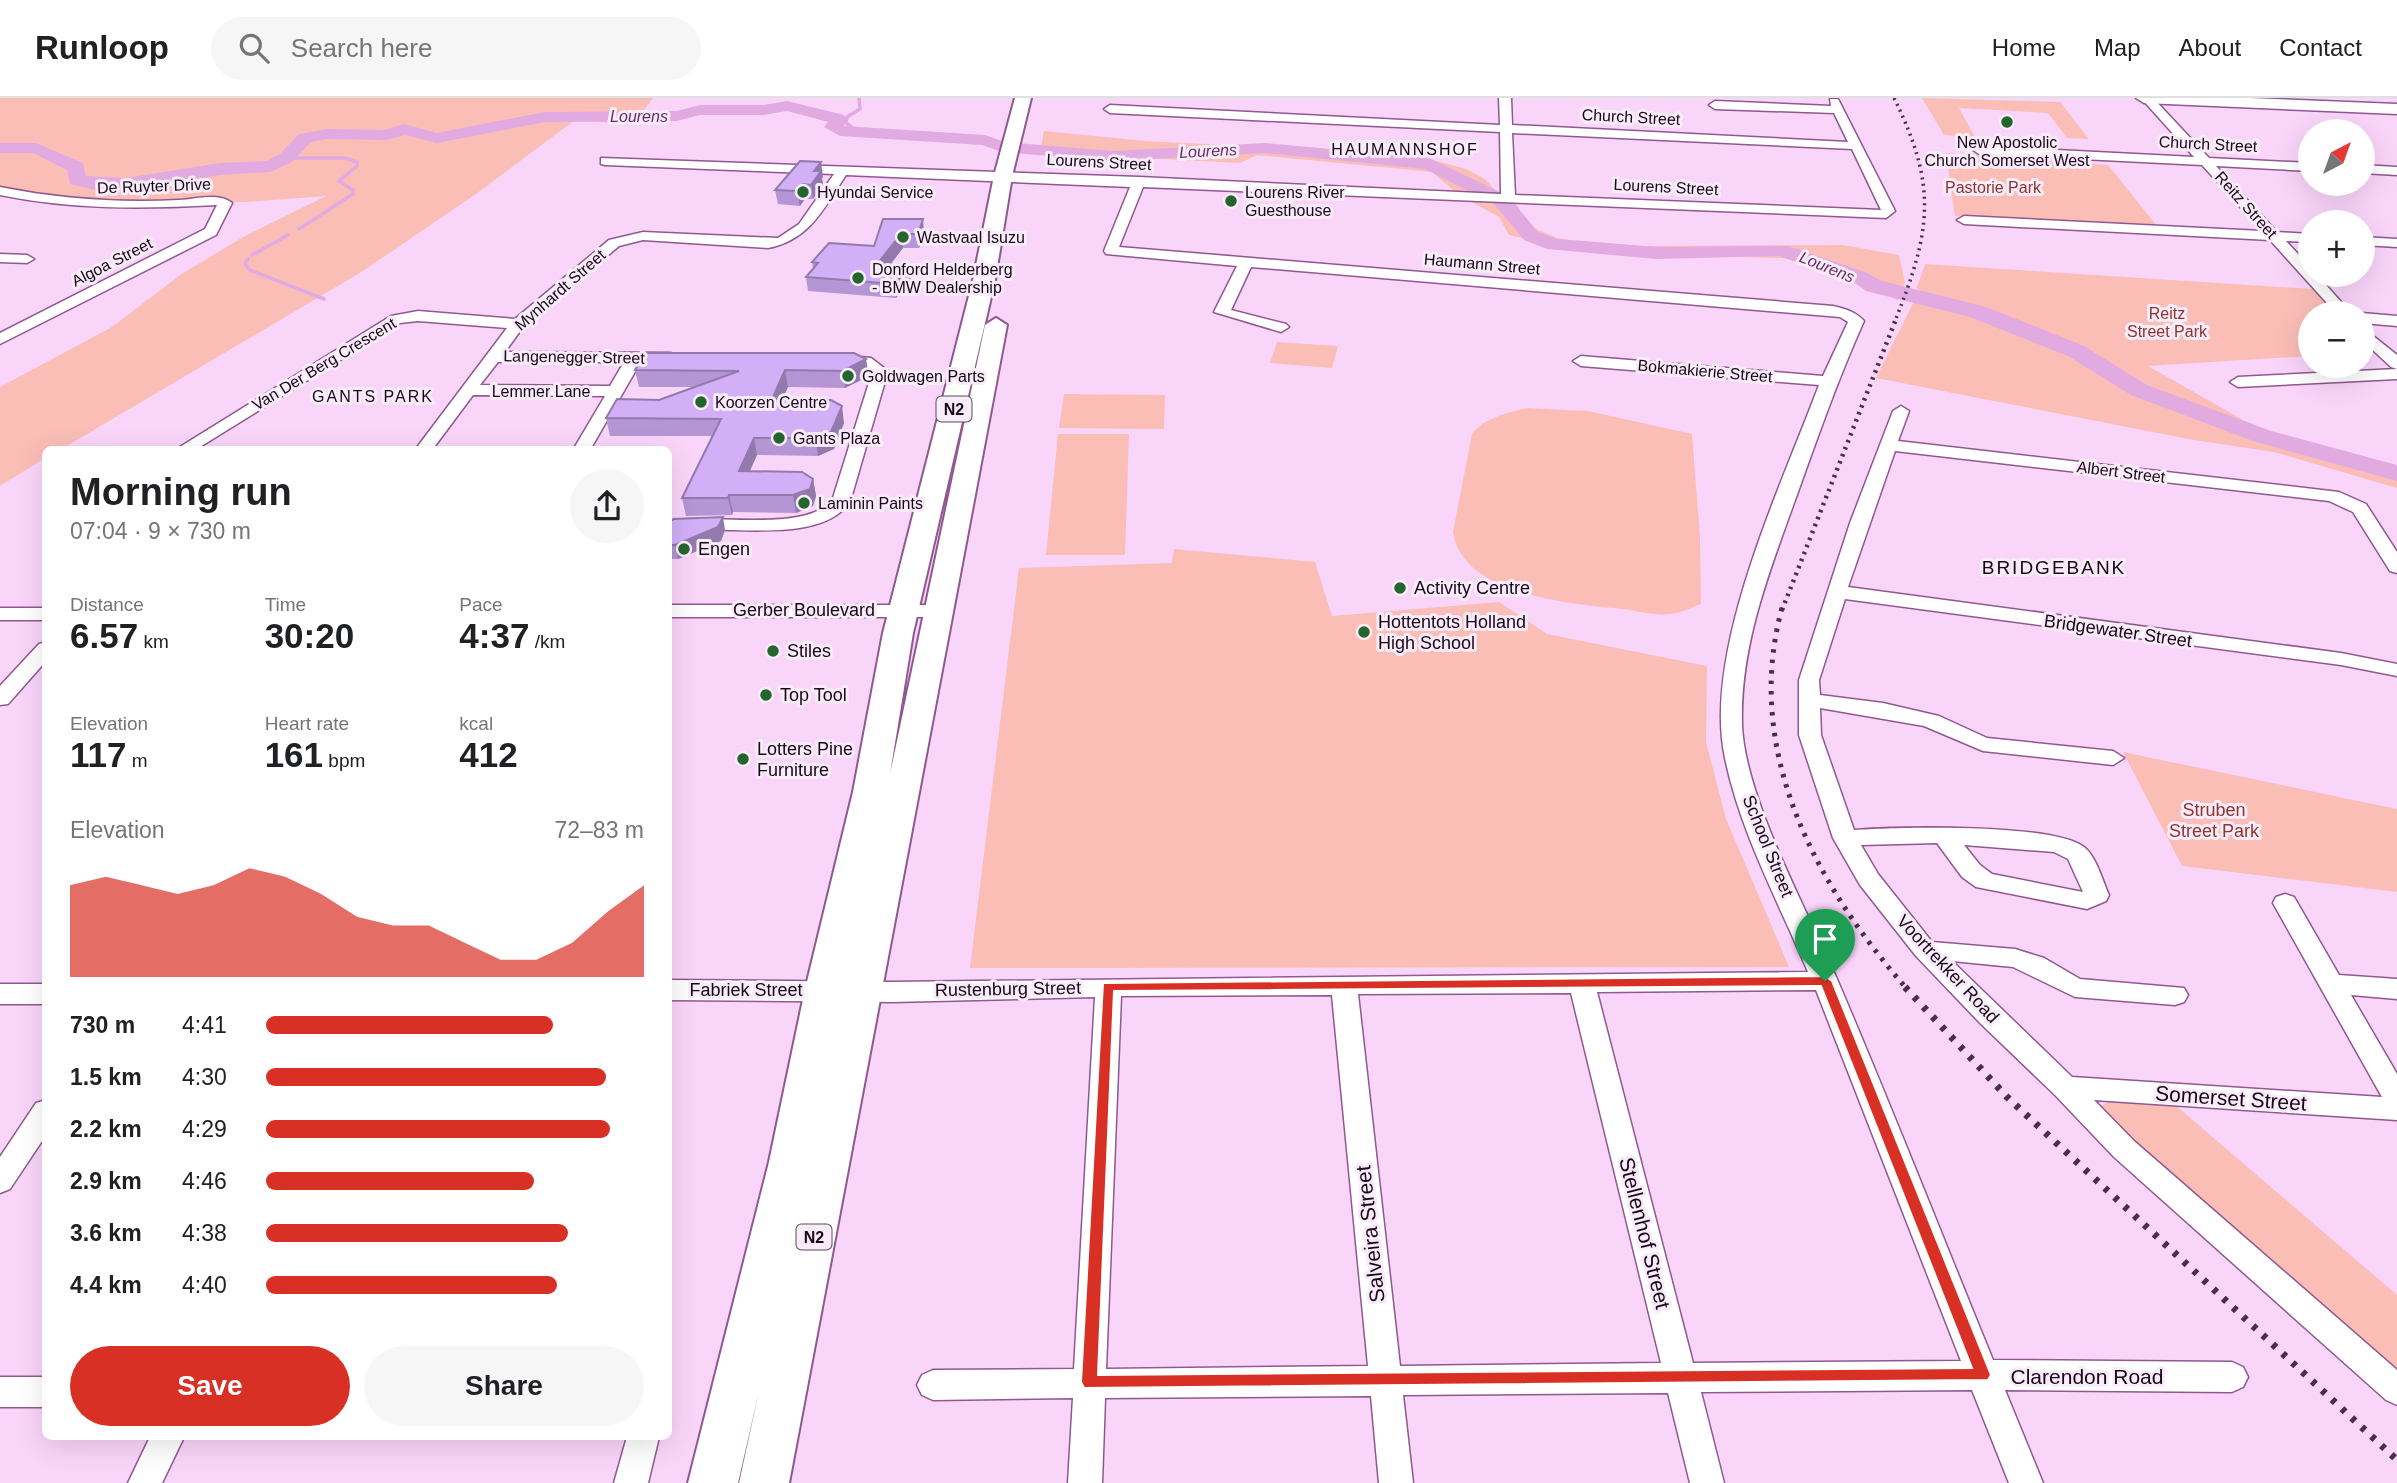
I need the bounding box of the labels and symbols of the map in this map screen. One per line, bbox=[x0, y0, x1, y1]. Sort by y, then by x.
street label: Church Street bbox=[1581, 106, 1681, 128]
water label: Lourens bbox=[610, 108, 668, 125]
marker: New Apostolic Church Somerset West bbox=[1999, 114, 2015, 130]
north arrow bbox=[2298, 119, 2375, 196]
street label: Church Street bbox=[2158, 133, 2258, 155]
place label: New Apostolic Church Somerset West bbox=[1924, 134, 2090, 169]
water label: Lourens bbox=[1179, 141, 1237, 161]
district label: HAUMANNSHOF bbox=[1331, 141, 1479, 158]
street label: Lourens Street bbox=[1046, 151, 1152, 173]
street label: Reitz Street bbox=[2212, 168, 2281, 242]
street label: De Ruyter Drive bbox=[97, 176, 211, 196]
street label: Lourens Street bbox=[1613, 176, 1719, 198]
park label: Pastorie Park bbox=[1945, 179, 2042, 196]
marker: Hyundai Service bbox=[795, 184, 811, 200]
place label: Hyundai Service bbox=[817, 184, 934, 201]
place label: Lourens River Guesthouse bbox=[1245, 184, 1345, 219]
marker: Lourens River Guesthouse bbox=[1223, 193, 1239, 209]
marker: Wastvaal Isuzu bbox=[895, 229, 911, 245]
place label: Wastvaal Isuzu bbox=[917, 229, 1025, 246]
street label: Algoa Street bbox=[69, 234, 156, 290]
street label: Mynhardt Street bbox=[511, 246, 609, 334]
water label: Lourens bbox=[1797, 248, 1857, 286]
street label: Haumann Street bbox=[1423, 250, 1541, 278]
place label: Donford Helderberg - BMW Dealership bbox=[872, 261, 1013, 296]
marker: Donford Helderberg - BMW Dealership bbox=[850, 270, 866, 286]
park label: Reitz Street Park bbox=[2127, 305, 2208, 340]
street label: Van Der Berg Crescent bbox=[249, 314, 399, 414]
street label: Langenegger Street bbox=[503, 347, 645, 367]
street label: Bokmakierie Street bbox=[1637, 357, 1774, 385]
marker: Goldwagen Parts bbox=[840, 368, 856, 384]
place label: Goldwagen Parts bbox=[862, 368, 985, 385]
street label: Lemmer Lane bbox=[492, 383, 590, 400]
district label: GANTS PARK bbox=[312, 388, 434, 405]
marker: Koorzen Centre bbox=[693, 394, 709, 410]
place label: Koorzen Centre bbox=[715, 394, 827, 411]
road number: N2 bbox=[936, 396, 972, 422]
marker: Gants Plaza bbox=[771, 430, 787, 446]
place label: Gants Plaza bbox=[793, 430, 880, 447]
street label: Albert Street bbox=[2076, 458, 2167, 486]
marker: Laminin Paints bbox=[796, 495, 812, 511]
place label: Laminin Paints bbox=[818, 495, 923, 512]
place label: Engen bbox=[698, 539, 750, 559]
marker: Engen bbox=[676, 541, 692, 557]
district label: BRIDGEBANK bbox=[1982, 557, 2126, 578]
place label: Activity Centre bbox=[1414, 578, 1530, 598]
marker: Activity Centre bbox=[1392, 580, 1408, 596]
street label: Gerber Boulevard bbox=[733, 600, 875, 620]
street label: Bridgewater Street bbox=[2043, 611, 2193, 651]
place label: Hottentots Holland High School bbox=[1378, 612, 1526, 653]
marker: Hottentots Holland High School bbox=[1356, 624, 1372, 640]
place label: Stiles bbox=[787, 641, 831, 661]
marker: Stiles bbox=[765, 643, 781, 659]
place label: Top Tool bbox=[780, 685, 847, 705]
marker: Top Tool bbox=[758, 687, 774, 703]
place label: Lotters Pine Furniture bbox=[757, 739, 853, 780]
marker: Lotters Pine Furniture bbox=[735, 751, 751, 767]
street label: School Street bbox=[1738, 792, 1798, 900]
park label: Struben Street Park bbox=[2169, 800, 2260, 841]
pin bbox=[1795, 909, 1855, 981]
street label: Voortrekker Road bbox=[1893, 911, 2003, 1027]
street label: Rustenburg Street bbox=[935, 978, 1081, 1000]
street label: Fabriek Street bbox=[689, 980, 803, 1000]
street label: Somerset Street bbox=[2155, 1081, 2308, 1115]
street label: Stellenhof Street bbox=[1615, 1155, 1675, 1311]
street label: Salveira Street bbox=[1351, 1164, 1389, 1304]
road number: N2 bbox=[796, 1224, 832, 1250]
street label: Clarendon Road bbox=[2011, 1365, 2163, 1388]

